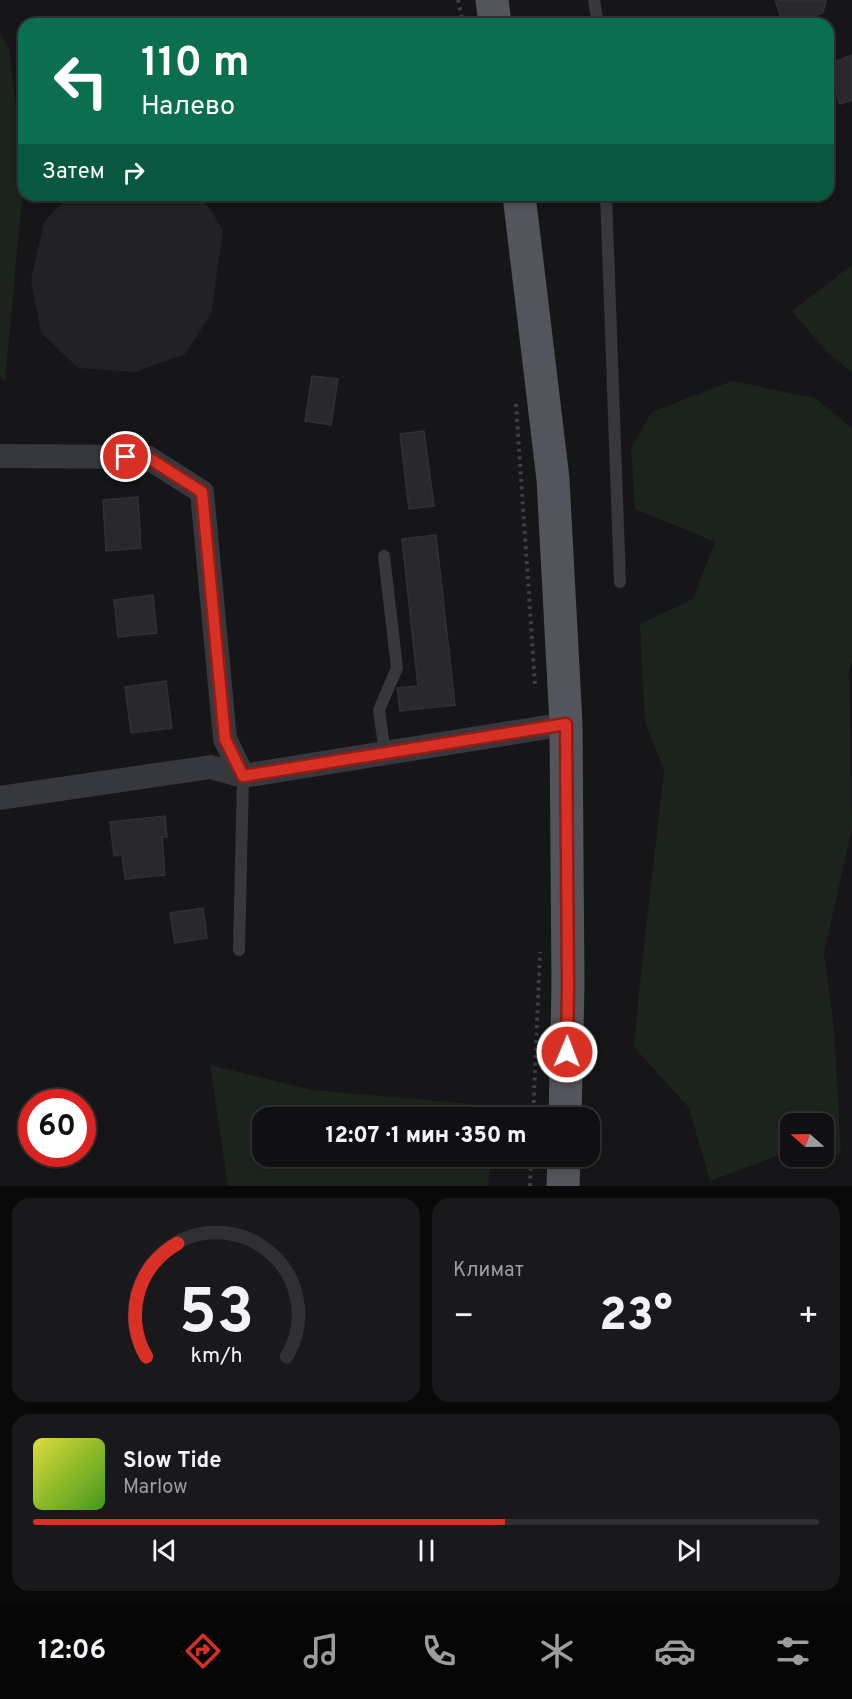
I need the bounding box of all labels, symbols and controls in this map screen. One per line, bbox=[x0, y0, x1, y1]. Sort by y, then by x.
text: 110 m bbox=[141, 38, 250, 91]
icon: left bbox=[42, 42, 120, 120]
text: Налево bbox=[141, 90, 235, 124]
icon: right bbox=[117, 156, 150, 189]
text: Затем bbox=[42, 159, 105, 186]
pin bbox=[100, 431, 151, 482]
icon: arrive bbox=[109, 440, 142, 473]
position arrow bbox=[535, 1020, 599, 1084]
speed limit sign: 60 bbox=[18, 1089, 96, 1167]
north arrow bbox=[780, 1113, 834, 1167]
map controls bbox=[780, 1113, 834, 1167]
text: 12:07 · 1 мин · 350 m bbox=[325, 1123, 527, 1150]
text: Климат bbox=[453, 1258, 524, 1284]
text: 53 bbox=[178, 1276, 254, 1355]
text: 23° bbox=[599, 1289, 673, 1346]
text: − bbox=[453, 1297, 474, 1339]
text: + bbox=[798, 1297, 819, 1339]
text: km/h bbox=[190, 1343, 242, 1370]
text: Slow Tide bbox=[123, 1448, 222, 1475]
text: Marlow bbox=[123, 1475, 187, 1501]
icon: previous bbox=[148, 1534, 181, 1567]
icon: pause bbox=[410, 1534, 443, 1567]
icon: next bbox=[672, 1534, 705, 1567]
icon: directions bbox=[182, 1630, 224, 1672]
icon: music bbox=[300, 1630, 342, 1672]
icon: phone bbox=[418, 1630, 460, 1672]
icon: climate bbox=[536, 1630, 578, 1672]
icon: car bbox=[654, 1630, 696, 1672]
icon: filters bbox=[772, 1630, 814, 1672]
text: 12:06 bbox=[38, 1634, 106, 1668]

